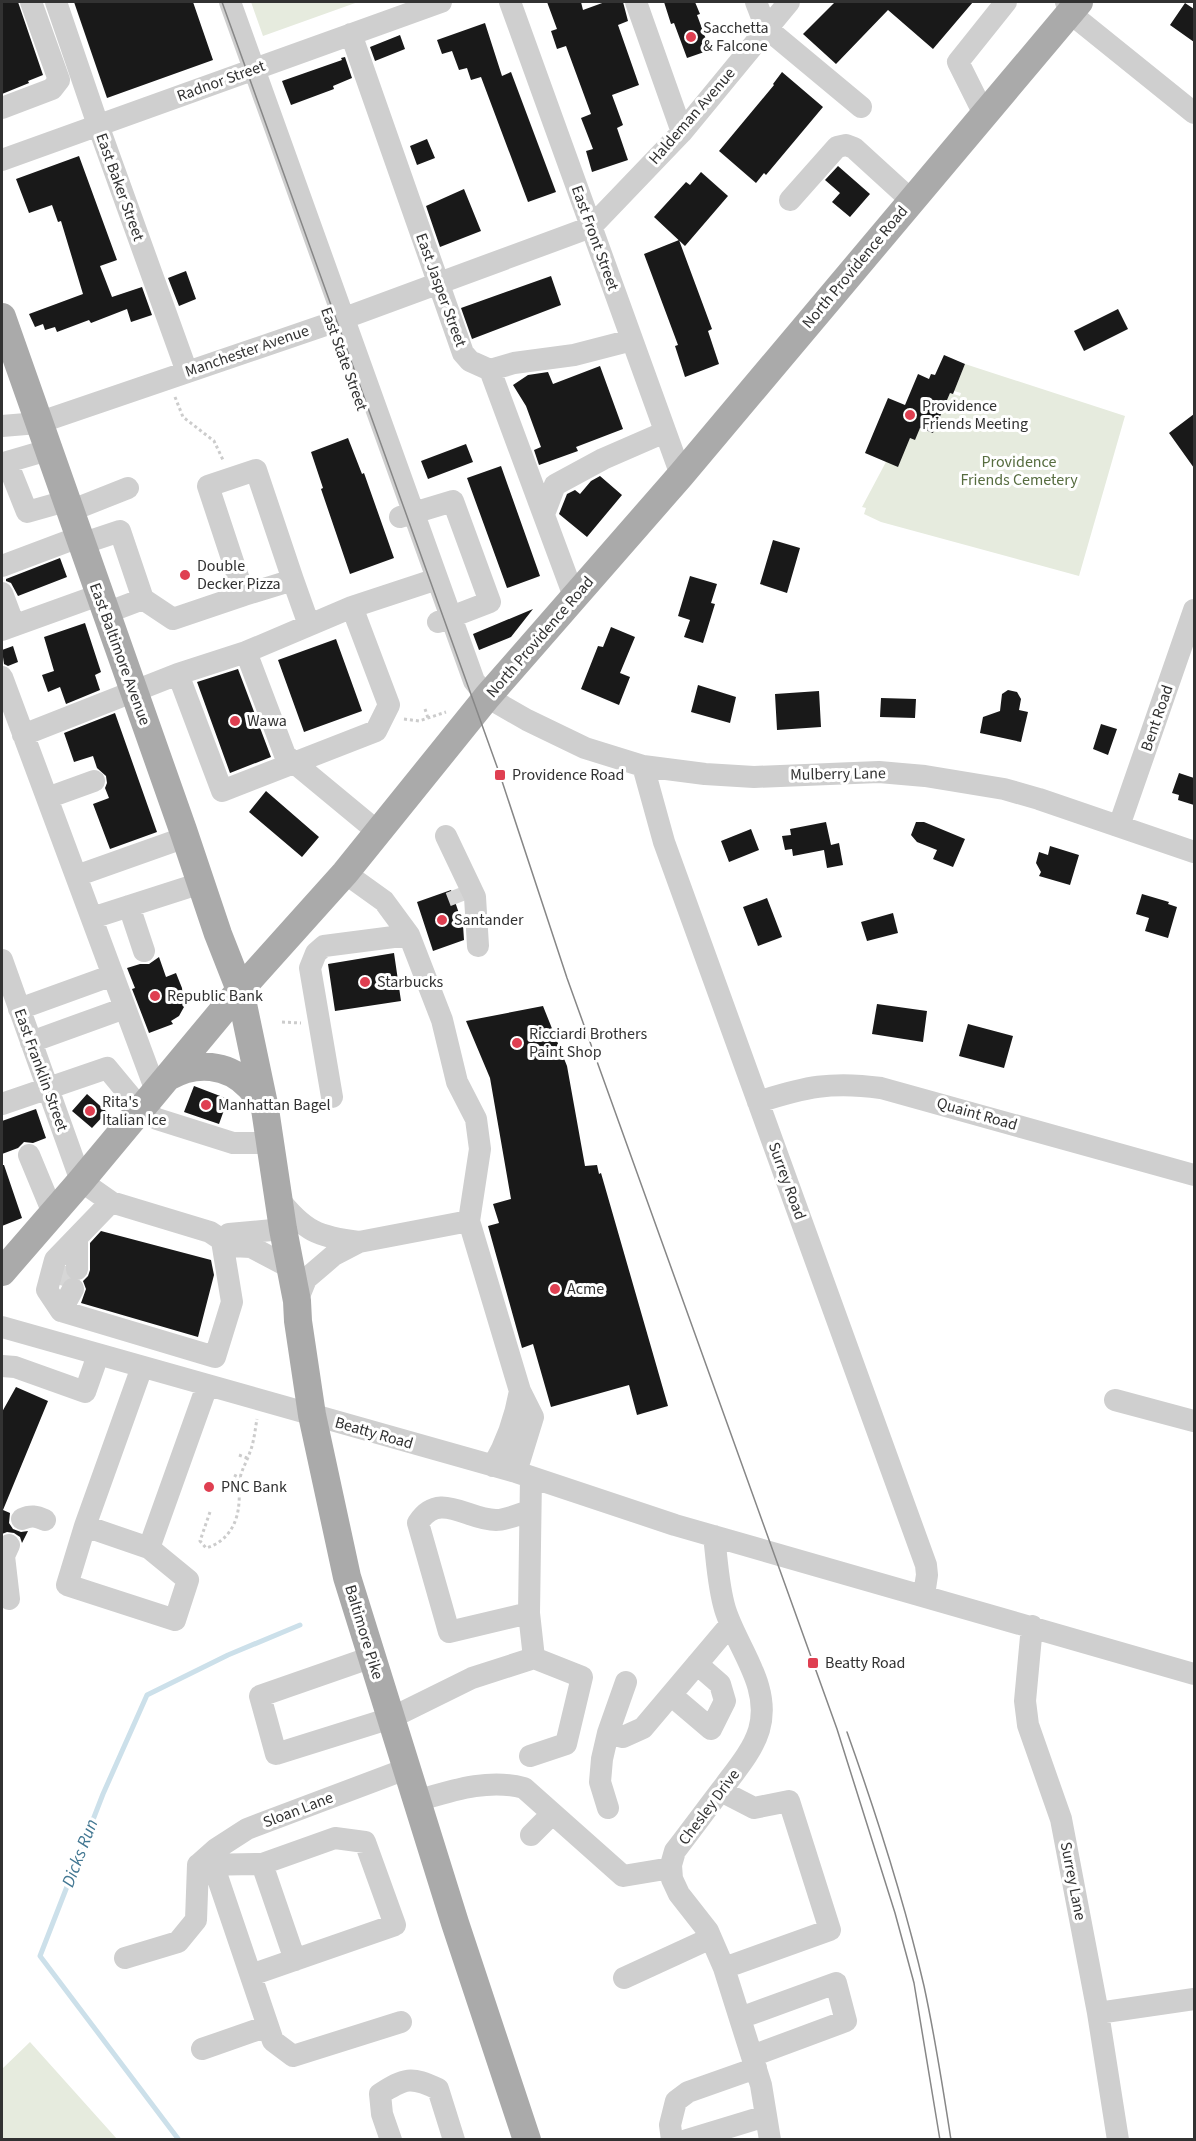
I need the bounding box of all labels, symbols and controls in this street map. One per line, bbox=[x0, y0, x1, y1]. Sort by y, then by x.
place label: Sacchetta & Falcone bbox=[703, 17, 769, 57]
marker: Sacchetta & Falcone bbox=[684, 30, 698, 44]
street label: Radnor Street bbox=[174, 55, 269, 107]
street label: Haldeman Avenue bbox=[644, 63, 740, 169]
street label: East Baker Street bbox=[90, 130, 150, 245]
street label: East Front Street bbox=[566, 182, 624, 294]
street label: North Providence Road bbox=[797, 201, 913, 333]
street label: East Jasper Street bbox=[410, 230, 472, 350]
street label: East State Street bbox=[315, 304, 373, 415]
street label: Manchester Avenue bbox=[182, 319, 312, 383]
place label: Providence Friends Meeting bbox=[922, 395, 1028, 435]
marker: Providence Friends Meeting bbox=[903, 408, 917, 422]
park label: Providence Friends Cemetery bbox=[960, 451, 1078, 491]
place label: Double Decker Pizza bbox=[197, 555, 281, 595]
marker: Double Decker Pizza bbox=[178, 568, 192, 582]
street label: North Providence Road bbox=[481, 572, 599, 702]
street label: East Baltimore Avenue bbox=[84, 580, 156, 728]
street label: Bent Road bbox=[1135, 682, 1179, 754]
place label: Wawa bbox=[247, 710, 287, 732]
marker: Wawa bbox=[228, 714, 242, 728]
street label: Mulberry Lane bbox=[790, 762, 886, 786]
place label: Providence Road bbox=[512, 764, 624, 786]
marker: Providence Road bbox=[493, 768, 507, 782]
place label: Santander bbox=[454, 909, 524, 931]
marker: Santander bbox=[435, 913, 449, 927]
place label: Starbucks bbox=[377, 971, 444, 993]
marker: Starbucks bbox=[358, 975, 372, 989]
place label: Republic Bank bbox=[167, 985, 263, 1007]
marker: Republic Bank bbox=[148, 989, 162, 1003]
street label: East Franklin Street bbox=[9, 1006, 74, 1135]
place label: Ricciardi Brothers Paint Shop bbox=[529, 1023, 647, 1063]
marker: Ricciardi Brothers Paint Shop bbox=[510, 1036, 524, 1050]
place label: Rita's Italian Ice bbox=[102, 1091, 167, 1131]
street label: Quaint Road bbox=[934, 1092, 1020, 1136]
place label: Manhattan Bagel bbox=[218, 1094, 331, 1116]
marker: Manhattan Bagel bbox=[199, 1098, 213, 1112]
marker: Rita's Italian Ice bbox=[83, 1104, 97, 1118]
street label: Surrey Road bbox=[763, 1139, 811, 1223]
place label: Acme bbox=[567, 1278, 604, 1300]
marker: Acme bbox=[548, 1282, 562, 1296]
street label: Beatty Road bbox=[332, 1411, 416, 1455]
place label: PNC Bank bbox=[221, 1476, 287, 1498]
marker: PNC Bank bbox=[202, 1480, 216, 1494]
street label: Baltimore Pike bbox=[339, 1582, 389, 1682]
place label: Beatty Road bbox=[825, 1652, 905, 1674]
marker: Beatty Road bbox=[806, 1656, 820, 1670]
street label: Chesley Drive bbox=[673, 1764, 745, 1850]
street label: Sloan Lane bbox=[260, 1787, 336, 1833]
water label: Dicks Run bbox=[56, 1815, 104, 1891]
street label: Surrey Lane bbox=[1055, 1840, 1091, 1922]

